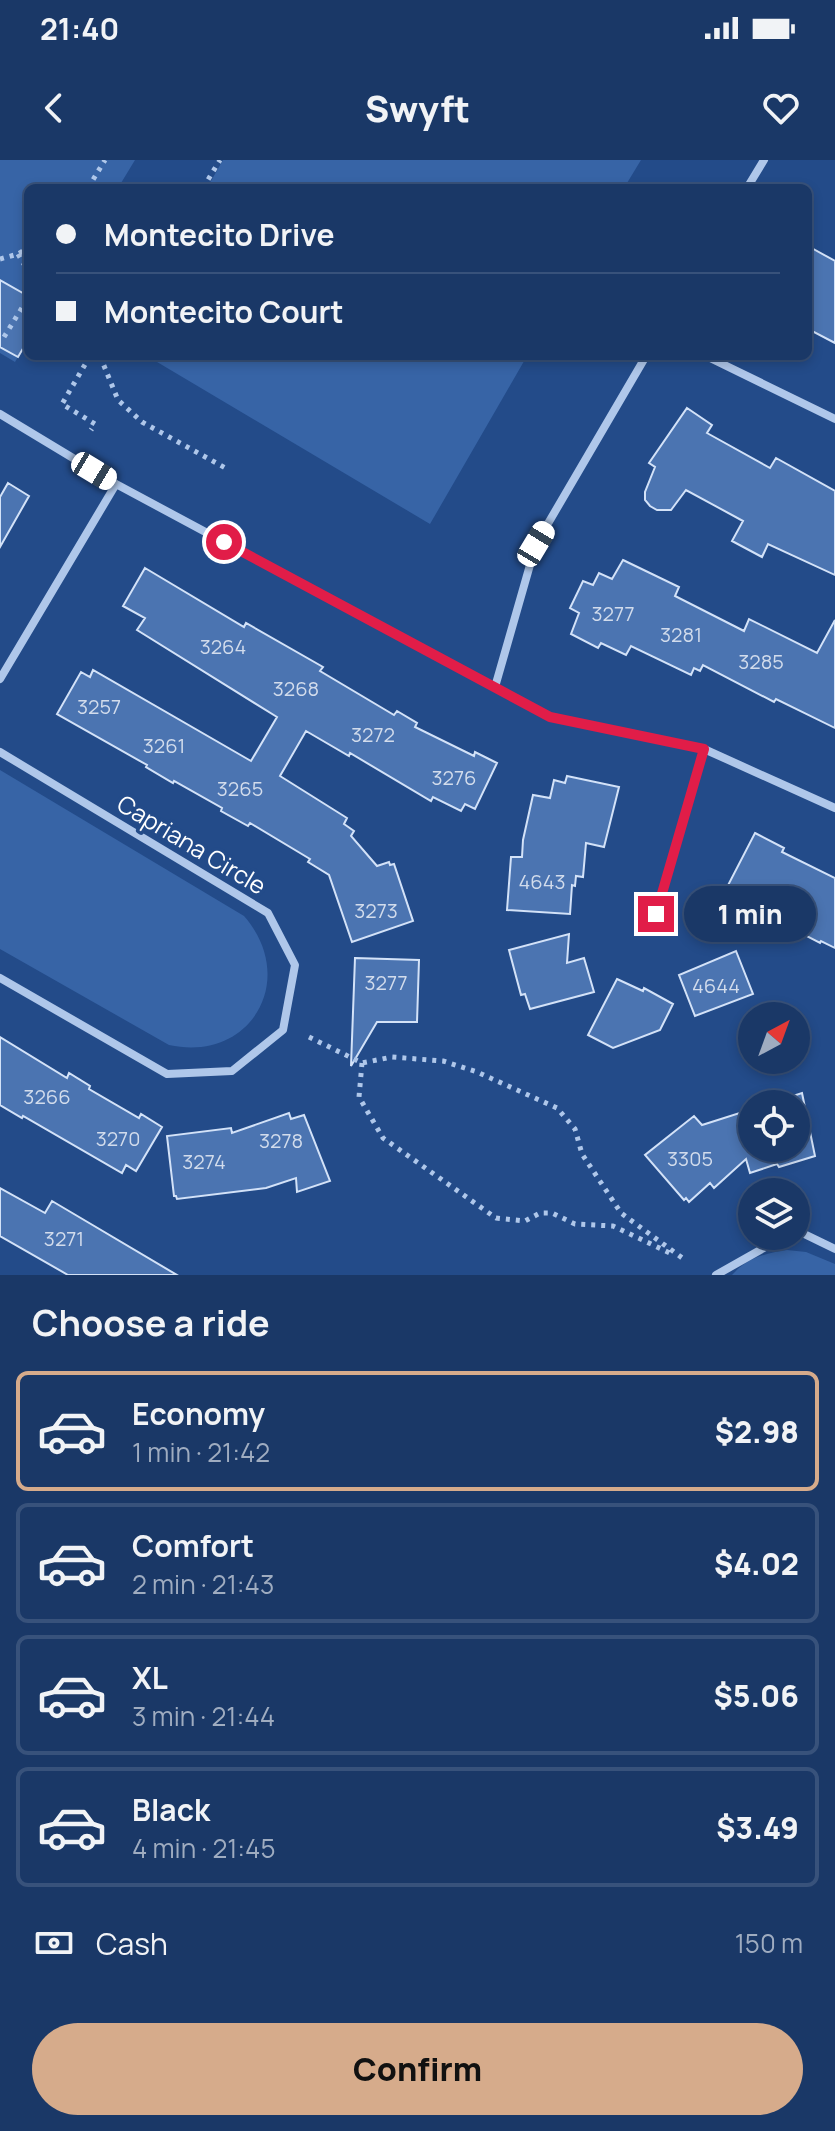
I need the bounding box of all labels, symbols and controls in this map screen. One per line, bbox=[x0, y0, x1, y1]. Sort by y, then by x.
text: 21:40 bbox=[40, 8, 119, 49]
text: Swyft bbox=[365, 84, 470, 133]
icon: back bbox=[32, 86, 76, 130]
icon: heart bbox=[759, 86, 803, 130]
text: Montecito Drive bbox=[104, 214, 335, 255]
text: Montecito Court bbox=[104, 291, 344, 332]
car bbox=[67, 448, 121, 494]
car bbox=[513, 517, 559, 571]
route start bbox=[206, 524, 242, 560]
house number: 3277 bbox=[591, 600, 635, 627]
house number: 3281 bbox=[660, 621, 702, 648]
house number: 3264 bbox=[200, 633, 246, 660]
house number: 3285 bbox=[738, 648, 784, 675]
house number: 3268 bbox=[273, 675, 319, 702]
house number: 3257 bbox=[77, 693, 121, 720]
house number: 3272 bbox=[351, 721, 395, 748]
house number: 3261 bbox=[143, 732, 185, 759]
house number: 3276 bbox=[432, 764, 476, 791]
house number: 3265 bbox=[217, 775, 263, 802]
street label: Capriana Circle bbox=[111, 786, 273, 902]
house number: 4643 bbox=[518, 868, 566, 895]
callout: 1 min bbox=[684, 886, 816, 942]
route end bbox=[638, 896, 674, 932]
text: 1 min bbox=[717, 896, 783, 932]
house number: 3273 bbox=[354, 897, 398, 924]
house number: 3277 bbox=[364, 969, 408, 996]
house number: 4644 bbox=[692, 972, 740, 999]
north arrow bbox=[738, 1002, 810, 1074]
map controls bbox=[738, 1002, 810, 1250]
house number: 3266 bbox=[23, 1083, 71, 1110]
button: locate bbox=[738, 1090, 810, 1162]
house number: 3270 bbox=[96, 1125, 140, 1152]
house number: 3278 bbox=[259, 1127, 303, 1154]
house number: 3305 bbox=[667, 1145, 713, 1172]
house number: 3274 bbox=[182, 1148, 226, 1175]
button: layers bbox=[738, 1178, 810, 1250]
house number: 3271 bbox=[44, 1225, 84, 1252]
text: Choose a ride bbox=[32, 1298, 270, 1347]
text: Economy bbox=[132, 1393, 265, 1434]
icon: car bbox=[36, 1395, 108, 1467]
text: $2.98 bbox=[715, 1411, 799, 1452]
text: 1 min · 21:42 bbox=[132, 1434, 270, 1470]
text: Comfort bbox=[132, 1525, 254, 1566]
icon: car bbox=[36, 1527, 108, 1599]
text: $4.02 bbox=[714, 1543, 799, 1584]
text: 2 min · 21:43 bbox=[132, 1566, 274, 1602]
text: XL bbox=[132, 1657, 168, 1698]
icon: car bbox=[36, 1659, 108, 1731]
text: $5.06 bbox=[714, 1675, 799, 1716]
text: 3 min · 21:44 bbox=[132, 1698, 275, 1734]
text: Black bbox=[132, 1789, 210, 1830]
icon: car bbox=[36, 1791, 108, 1863]
text: $3.49 bbox=[716, 1807, 799, 1848]
text: 4 min · 21:45 bbox=[132, 1830, 275, 1866]
icon: cash bbox=[32, 1921, 76, 1965]
text: Cash bbox=[96, 1923, 168, 1964]
text: 150 m bbox=[735, 1925, 803, 1961]
button: Confirm bbox=[32, 2023, 803, 2115]

